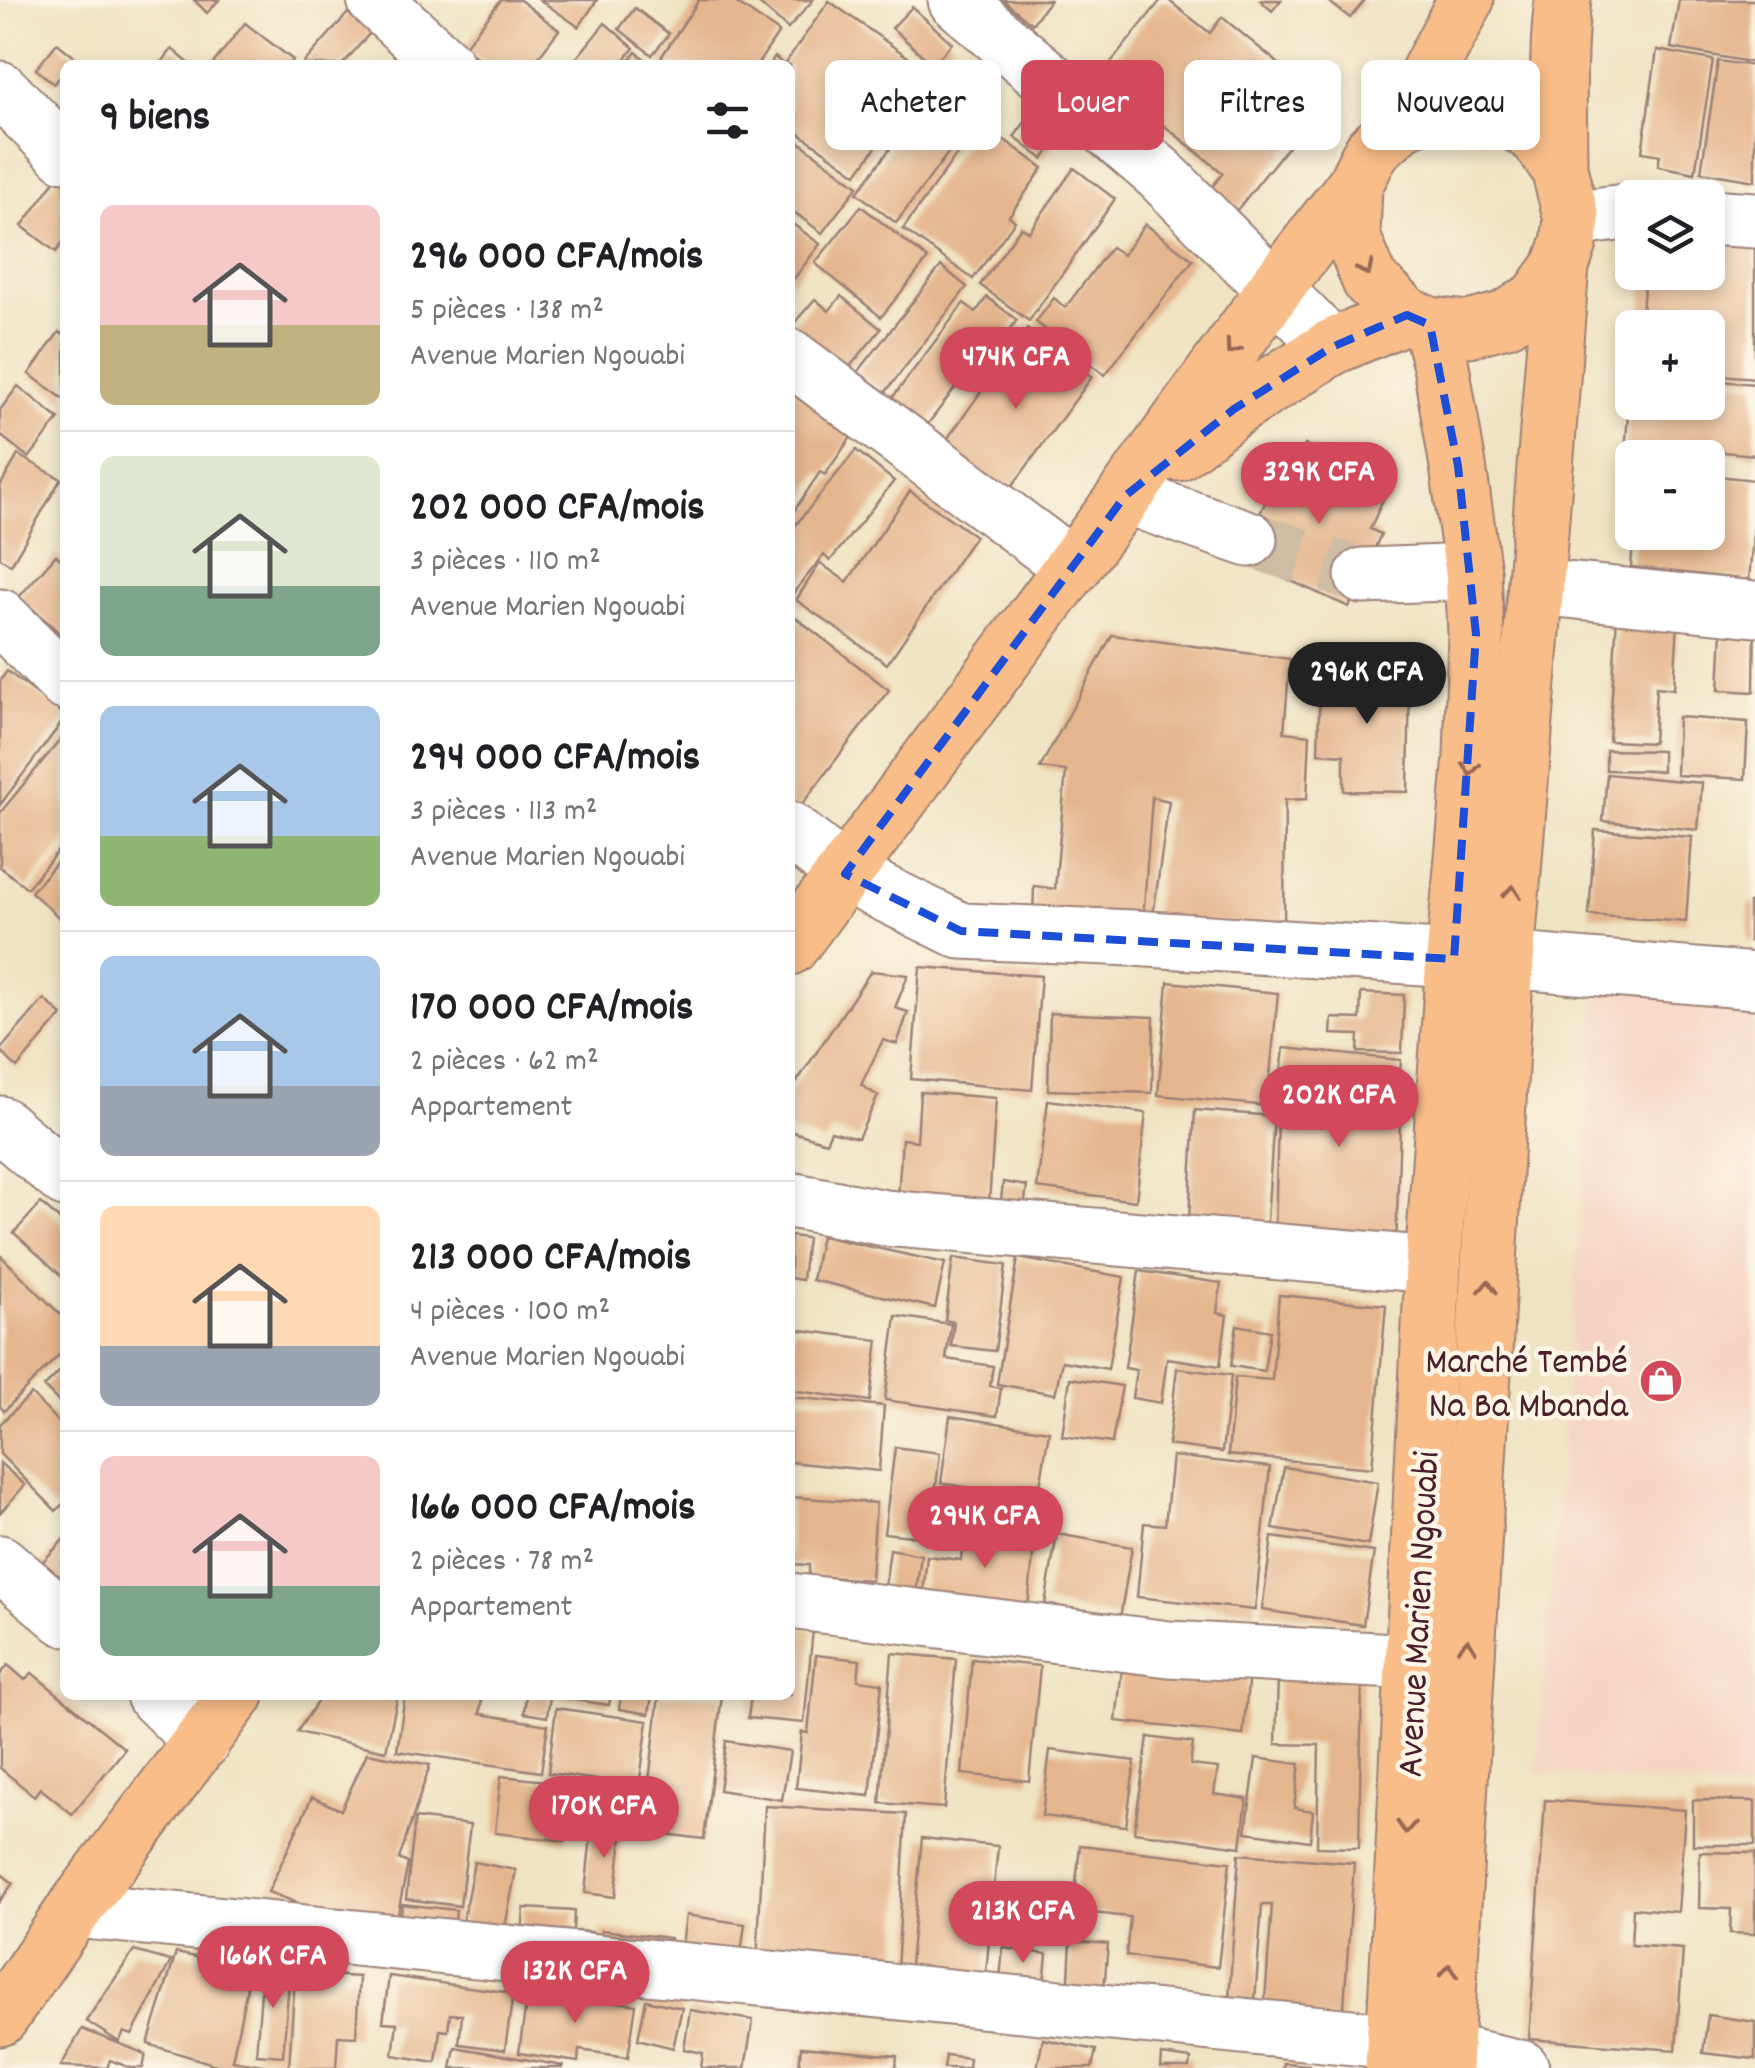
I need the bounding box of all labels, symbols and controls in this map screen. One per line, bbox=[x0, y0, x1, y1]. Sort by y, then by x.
chip: Acheter bbox=[825, 60, 1001, 150]
chip: Louer bbox=[1021, 60, 1164, 150]
chip: Filtres bbox=[1184, 60, 1341, 150]
chip: Nouveau bbox=[1361, 60, 1540, 150]
text: 9 biens bbox=[100, 90, 210, 150]
icon: filters bbox=[700, 93, 755, 148]
map controls bbox=[1615, 180, 1725, 550]
button: layers bbox=[1615, 180, 1725, 290]
text: 296 000 CFA/mois bbox=[410, 229, 703, 289]
icon: home bbox=[180, 245, 300, 365]
one-way arrow bbox=[1354, 259, 1374, 277]
text: 5 pièces · 138 m² bbox=[410, 289, 604, 335]
button: + bbox=[1615, 310, 1725, 420]
pin: 474K CFA bbox=[913, 327, 1119, 412]
text: Avenue Marien Ngouabi bbox=[410, 335, 685, 381]
text: 474K CFA bbox=[962, 336, 1070, 382]
one-way arrow bbox=[1226, 336, 1244, 355]
button: − bbox=[1615, 440, 1725, 550]
pin: 329K CFA bbox=[1216, 442, 1422, 527]
text: 329K CFA bbox=[1263, 451, 1375, 497]
text: 202 000 CFA/mois bbox=[410, 480, 705, 540]
icon: home bbox=[180, 496, 300, 616]
text: 3 pièces · 110 m² bbox=[410, 540, 601, 586]
text: Avenue Marien Ngouabi bbox=[410, 586, 685, 632]
pin: 296K CFA bbox=[1264, 642, 1470, 727]
text: 296K CFA bbox=[1310, 651, 1424, 697]
text: 294 000 CFA/mois bbox=[410, 730, 700, 790]
icon: home bbox=[180, 746, 300, 866]
one-way arrow bbox=[1460, 761, 1482, 777]
text: 3 pièces · 113 m² bbox=[410, 790, 598, 836]
text: Avenue Marien Ngouabi bbox=[410, 836, 685, 882]
one-way arrow bbox=[1500, 884, 1522, 900]
text: 170 000 CFA/mois bbox=[410, 980, 693, 1040]
icon: home bbox=[180, 996, 300, 1116]
text: 2 pièces · 62 m² bbox=[410, 1040, 599, 1086]
pin: 202K CFA bbox=[1236, 1065, 1442, 1150]
text: 202K CFA bbox=[1281, 1074, 1397, 1120]
text: Appartement bbox=[410, 1086, 572, 1132]
text: 213 000 CFA/mois bbox=[410, 1230, 691, 1290]
icon: home bbox=[180, 1246, 300, 1366]
one-way arrow bbox=[1477, 1278, 1498, 1294]
text: 4 pièces · 100 m² bbox=[410, 1290, 610, 1336]
text: Avenue Marien Ngouabi bbox=[410, 1336, 685, 1382]
place label: Marché Tembé Na Ba Mbanda bbox=[1425, 1337, 1629, 1436]
shop icon: Marché Tembé Na Ba Mbanda bbox=[1638, 1358, 1684, 1404]
street label: Avenue Marien Ngouabi bbox=[1385, 1450, 1458, 1779]
text: 166 000 CFA/mois bbox=[410, 1480, 696, 1540]
pin: 294K CFA bbox=[882, 1486, 1088, 1571]
text: 294K CFA bbox=[929, 1495, 1041, 1541]
icon: home bbox=[180, 1496, 300, 1616]
text: 2 pièces · 78 m² bbox=[410, 1540, 594, 1586]
text: Appartement bbox=[410, 1586, 572, 1632]
one-way arrow bbox=[1456, 1638, 1477, 1654]
pin: 170K CFA bbox=[501, 1776, 707, 1861]
text: 170K CFA bbox=[551, 1785, 657, 1831]
one-way arrow bbox=[1395, 1819, 1416, 1835]
pin: 213K CFA bbox=[920, 1881, 1126, 1966]
text: 213K CFA bbox=[971, 1890, 1075, 1936]
pin: 166K CFA bbox=[170, 1926, 376, 2011]
text: 166K CFA bbox=[219, 1935, 327, 1981]
pin: 132K CFA bbox=[472, 1941, 678, 2026]
text: 132K CFA bbox=[523, 1950, 627, 1996]
one-way arrow bbox=[1438, 1962, 1459, 1978]

